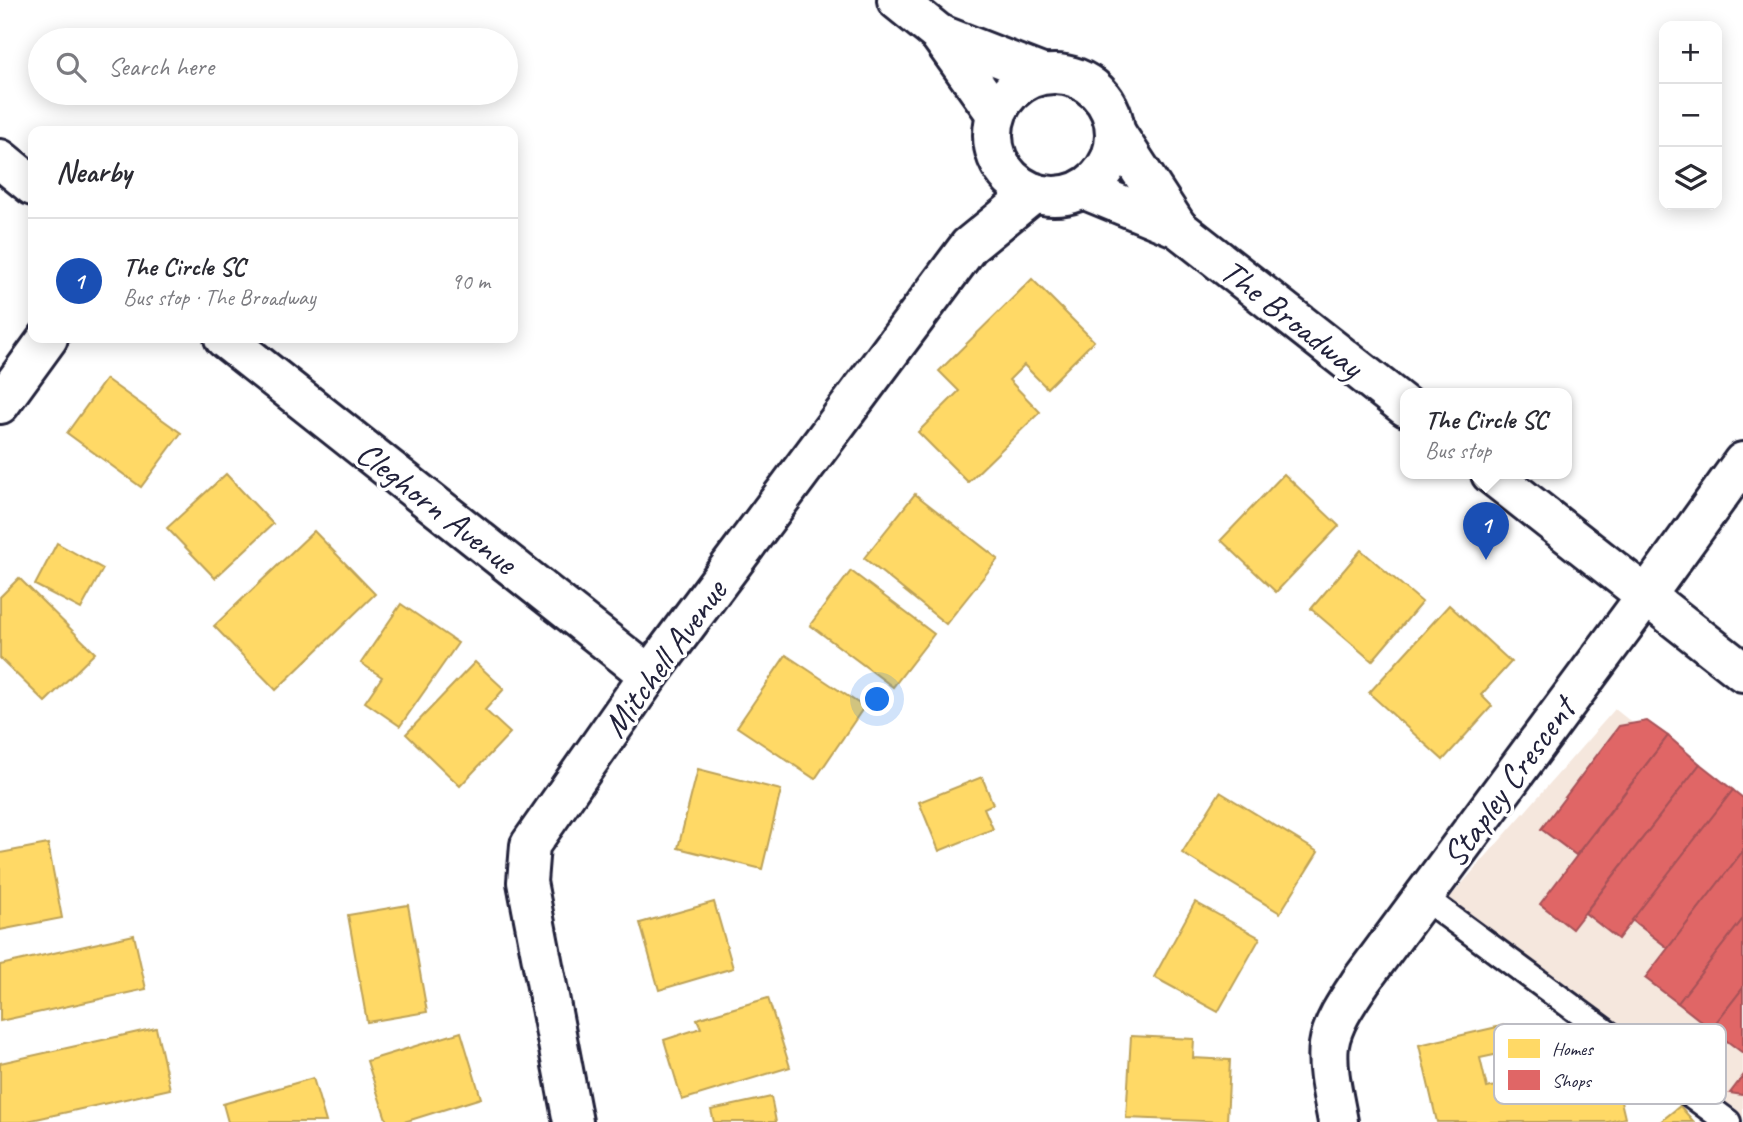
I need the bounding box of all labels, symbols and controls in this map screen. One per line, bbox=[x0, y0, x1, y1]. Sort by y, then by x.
map controls bbox=[1659, 21, 1722, 210]
button: + bbox=[1659, 21, 1722, 84]
search box bbox=[28, 28, 518, 105]
icon: search bbox=[52, 48, 90, 86]
text: Search here bbox=[108, 50, 214, 83]
button: − bbox=[1659, 84, 1722, 147]
button: layers bbox=[1659, 147, 1722, 210]
text: Nearby bbox=[56, 153, 132, 191]
street label: The Broadway bbox=[1211, 249, 1374, 389]
text: The Circle SC bbox=[123, 250, 245, 283]
text: 1 bbox=[74, 267, 84, 296]
text: 90 m bbox=[451, 267, 490, 296]
text: Bus stop · The Broadway bbox=[123, 283, 316, 312]
popup bbox=[1400, 388, 1572, 479]
text: The Circle SC bbox=[1425, 403, 1547, 436]
street label: Cleghorn Avenue bbox=[347, 431, 528, 586]
text: Bus stop bbox=[1425, 436, 1491, 465]
pin: 1 bbox=[1463, 502, 1509, 560]
street label: Mitchell Avenue bbox=[592, 569, 738, 746]
your location bbox=[860, 682, 894, 716]
street label: Stapley Crescent bbox=[1432, 685, 1588, 876]
legend bbox=[1494, 1024, 1726, 1104]
text: Homes bbox=[1552, 1037, 1594, 1061]
text: Shops bbox=[1552, 1069, 1592, 1093]

